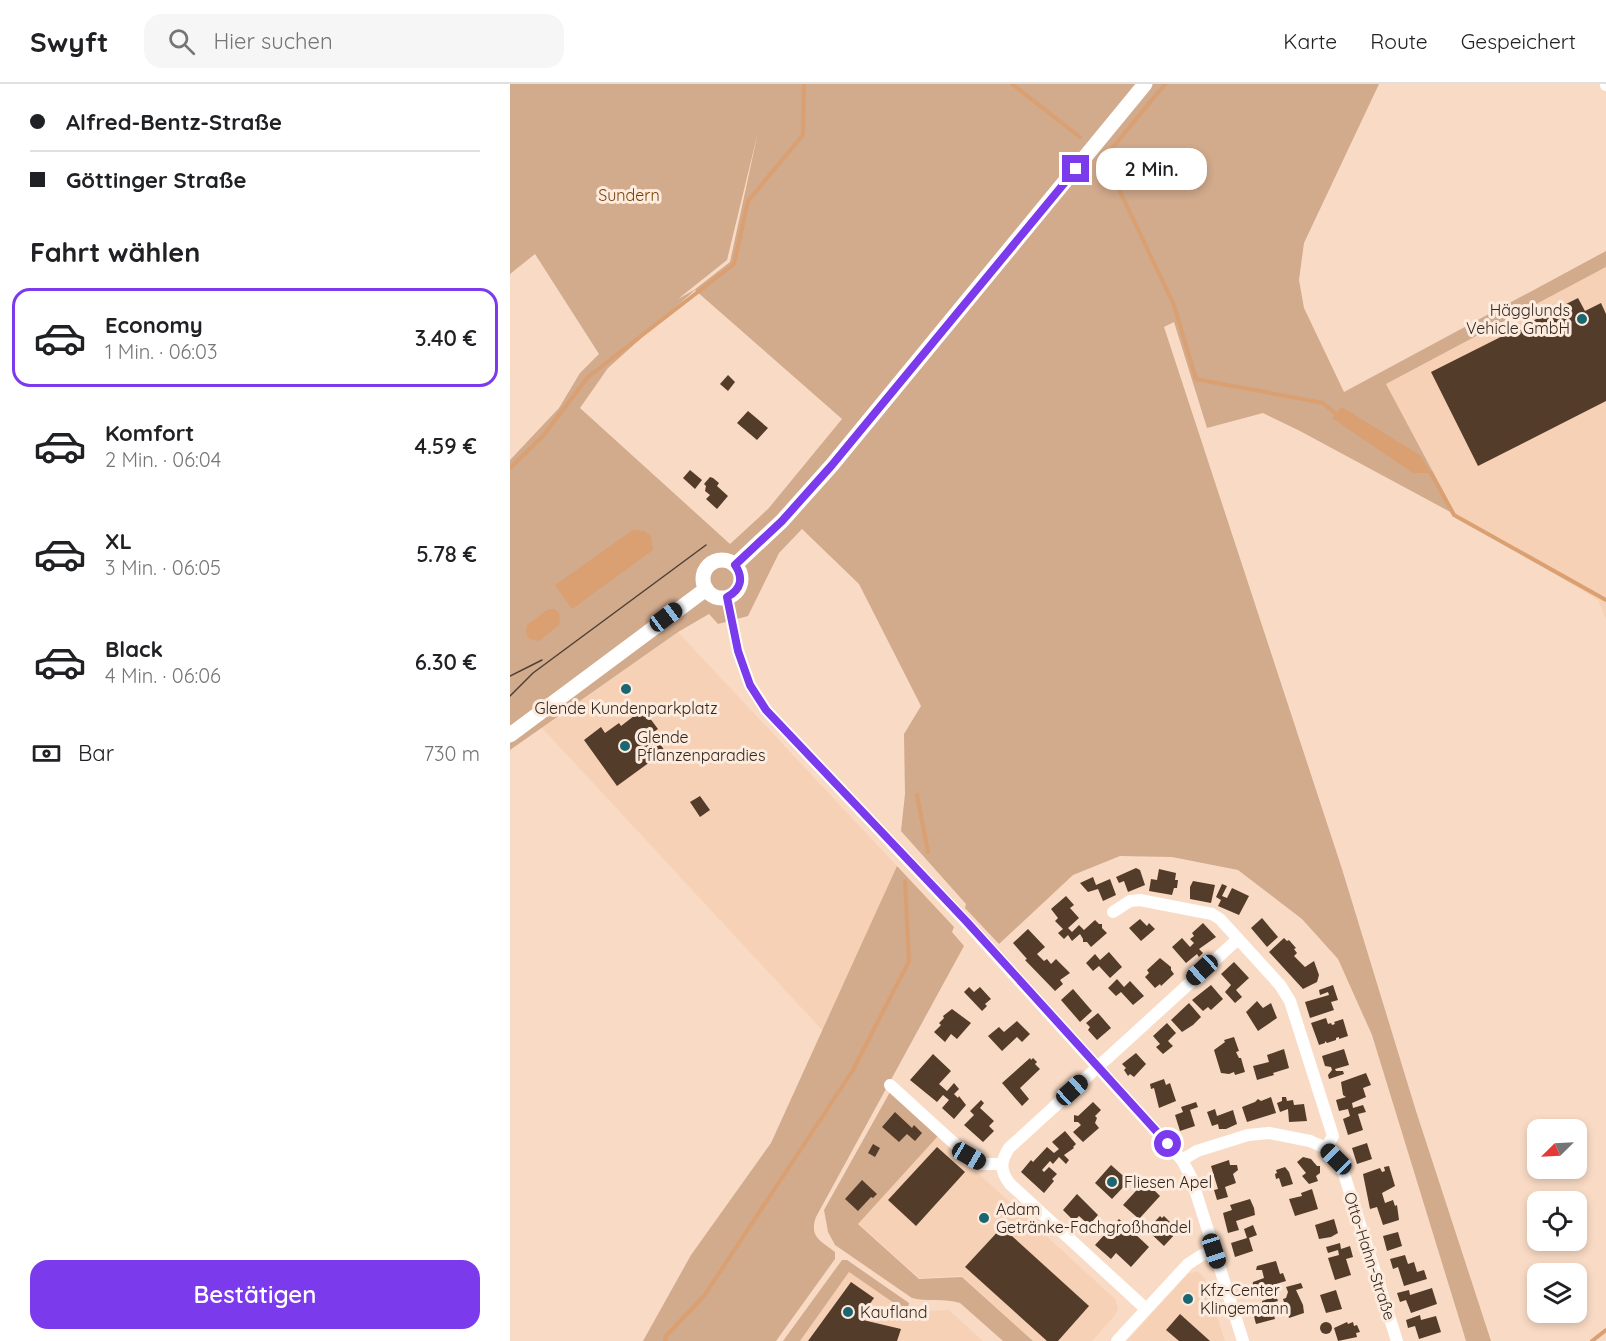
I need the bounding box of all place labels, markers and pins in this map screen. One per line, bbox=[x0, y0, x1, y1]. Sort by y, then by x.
place label: Hägglunds Vehicle GmbH bbox=[1466, 300, 1570, 338]
marker: Hägglunds Vehicle GmbH bbox=[1575, 312, 1589, 326]
marker: Glende Kundenparkplatz bbox=[619, 682, 633, 696]
place label: Glende Kundenparkplatz bbox=[534, 698, 718, 718]
place label: Glende Pflanzenparadies bbox=[637, 727, 765, 765]
marker: Glende Pflanzenparadies bbox=[618, 739, 632, 753]
place label: Fliesen Apel bbox=[1124, 1172, 1212, 1192]
marker: Fliesen Apel bbox=[1105, 1175, 1119, 1189]
place label: Adam Getränke-Fachgroßhandel bbox=[996, 1199, 1191, 1237]
marker: Adam Getränke-Fachgroßhandel bbox=[977, 1211, 991, 1225]
place label: Kfz-Center Klingemann bbox=[1200, 1280, 1289, 1318]
marker: Kfz-Center Klingemann bbox=[1181, 1292, 1195, 1306]
place label: Kaufland bbox=[860, 1302, 928, 1322]
marker: Kaufland bbox=[841, 1305, 855, 1319]

